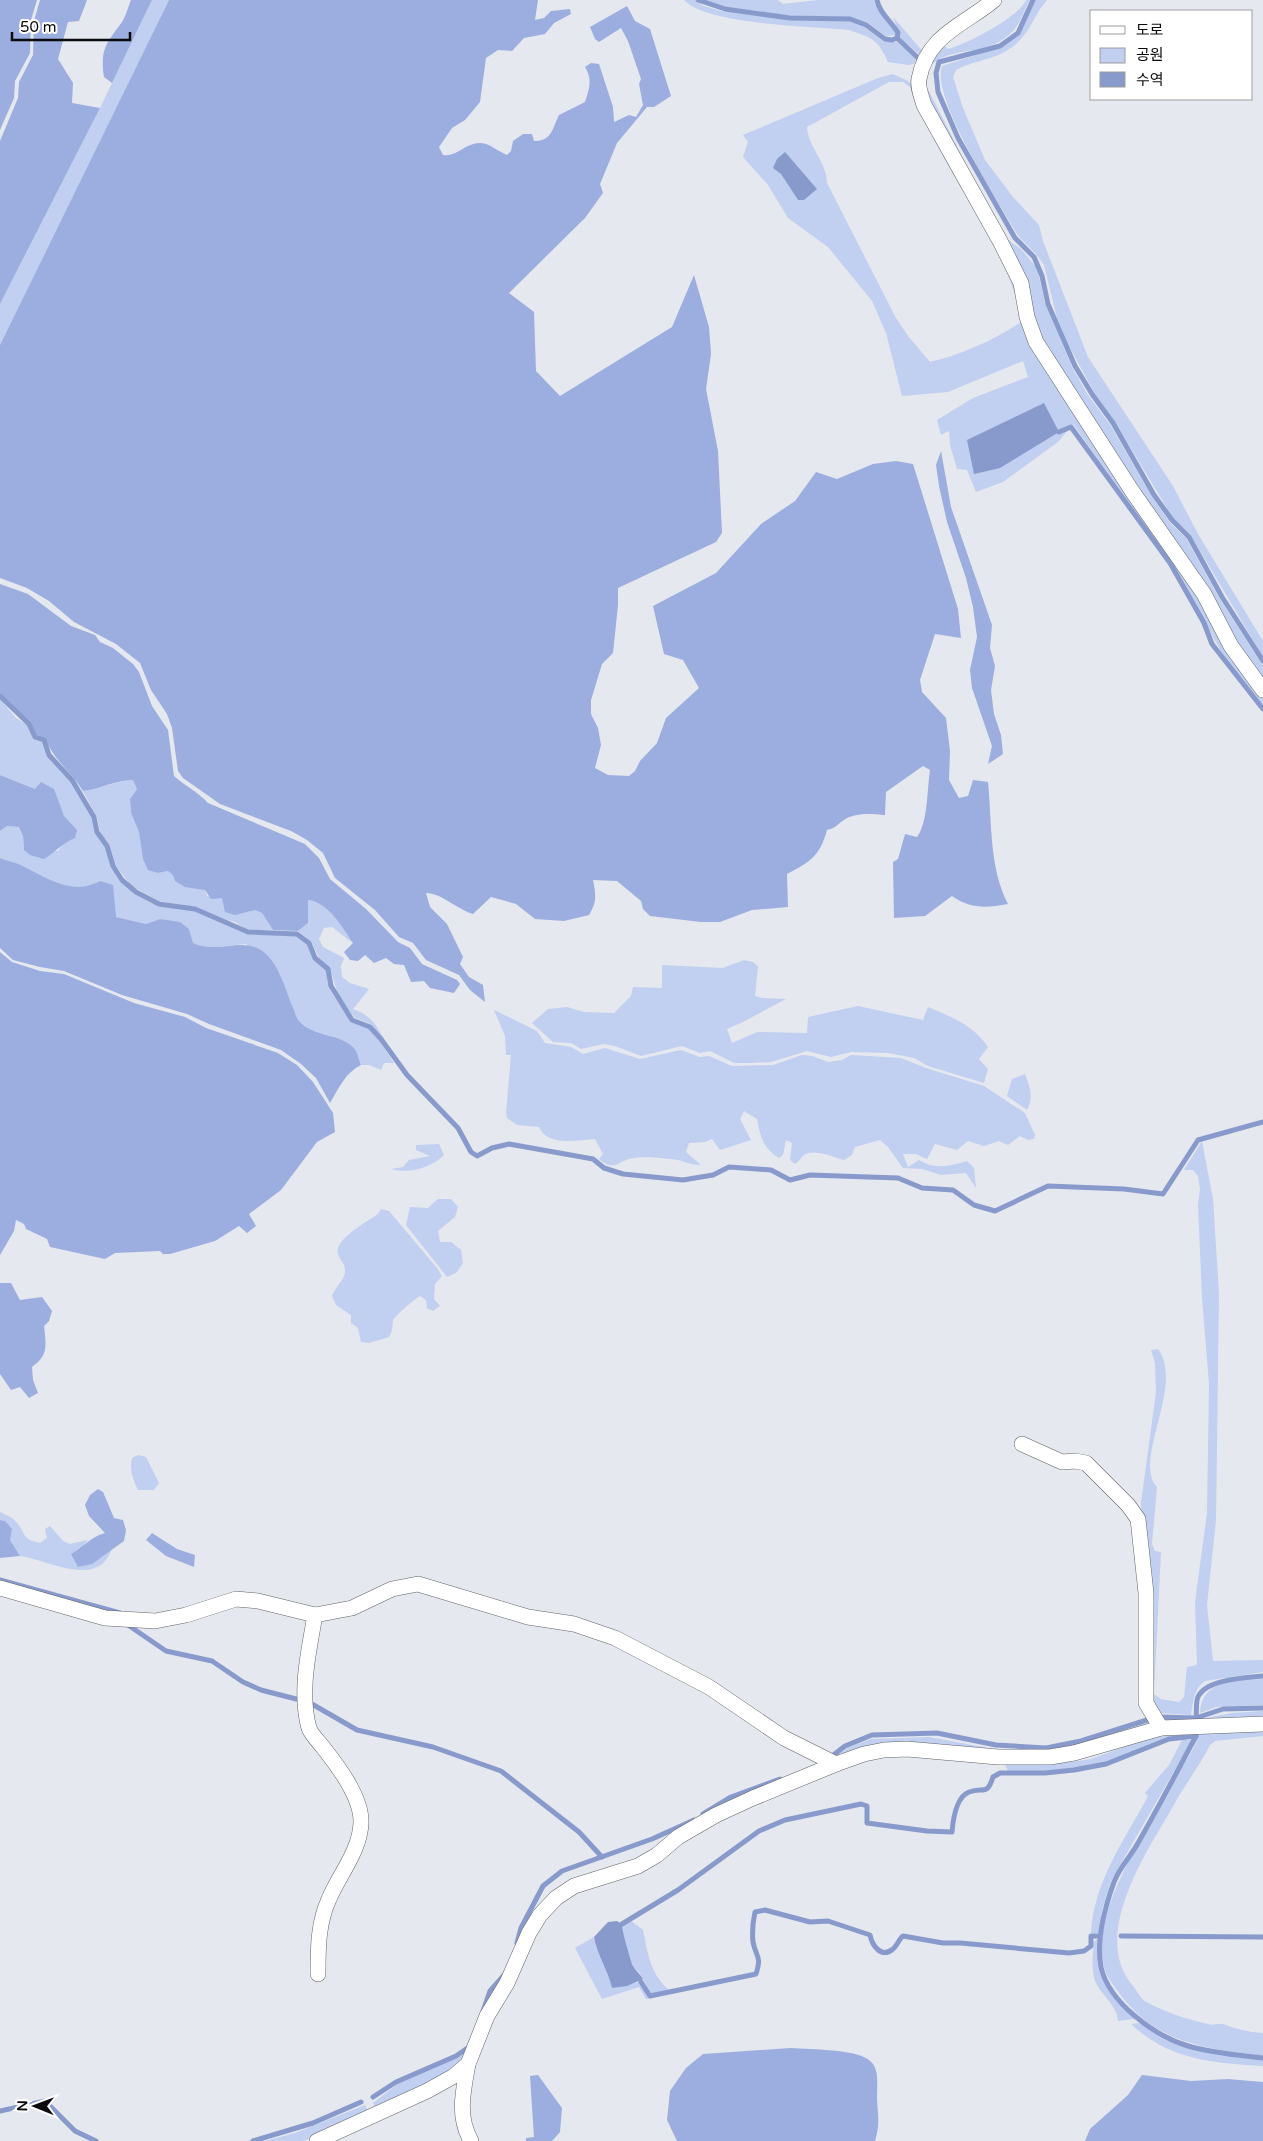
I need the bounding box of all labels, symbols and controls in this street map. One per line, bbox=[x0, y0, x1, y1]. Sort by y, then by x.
scale bar bbox=[12, 10, 130, 42]
legend bbox=[1090, 10, 1253, 100]
text: 50 m bbox=[20, 18, 57, 36]
text: 도로 bbox=[1136, 21, 1164, 39]
text: 공원 bbox=[1136, 46, 1164, 64]
text: 수역 bbox=[1136, 71, 1164, 89]
north arrow bbox=[10, 2081, 60, 2131]
text: N bbox=[14, 2100, 31, 2112]

